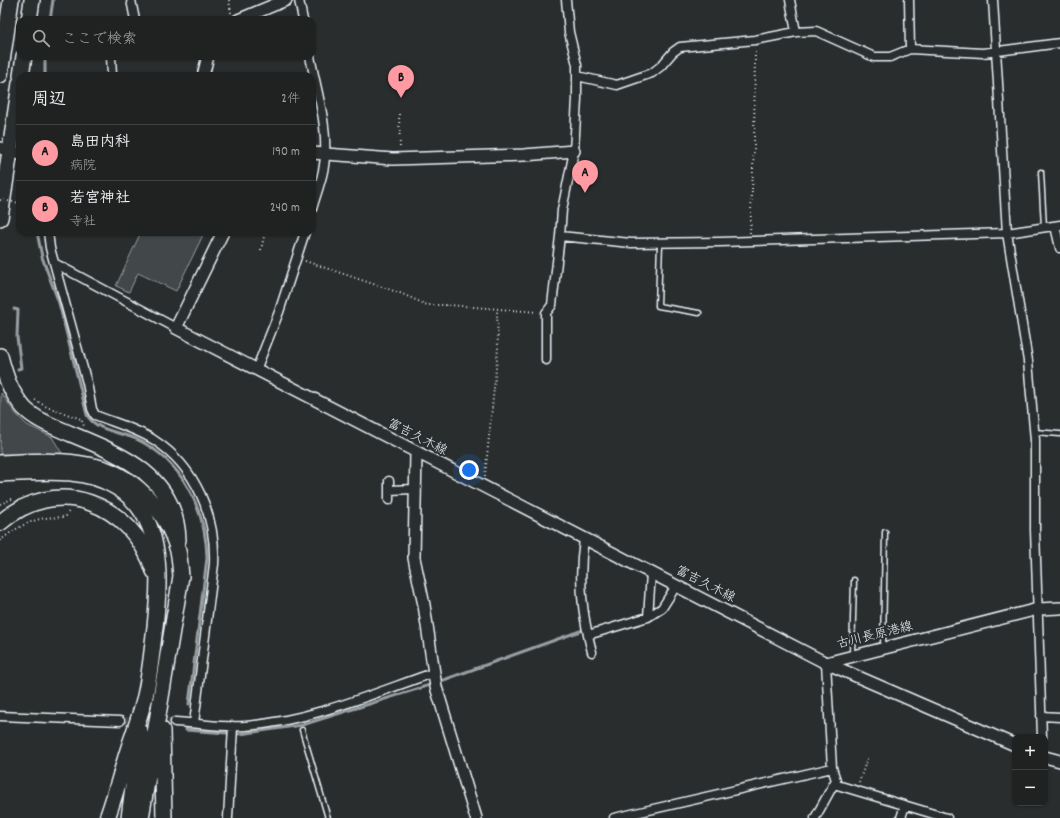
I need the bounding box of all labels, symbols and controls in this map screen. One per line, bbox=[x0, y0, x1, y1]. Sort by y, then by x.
search box bbox=[16, 16, 316, 60]
icon: search bbox=[30, 27, 52, 49]
text: ここで検索 bbox=[62, 29, 137, 51]
pin: B bbox=[388, 65, 414, 98]
text: 周辺 bbox=[32, 89, 66, 113]
text: 2件 bbox=[281, 90, 300, 109]
text: 島田内科 bbox=[70, 132, 130, 154]
text: A bbox=[41, 143, 49, 162]
text: 190 m bbox=[272, 143, 300, 162]
text: 病院 bbox=[70, 157, 96, 176]
pin: A bbox=[572, 160, 598, 193]
text: 若宮神社 bbox=[70, 188, 130, 210]
text: B bbox=[42, 199, 48, 218]
text: 240 m bbox=[270, 199, 300, 218]
text: 寺社 bbox=[70, 213, 96, 232]
street label: 富吉久木線 bbox=[384, 415, 451, 462]
your location bbox=[459, 460, 479, 480]
street label: 富吉久木線 bbox=[672, 562, 739, 609]
street label: 古川長原港線 bbox=[835, 617, 916, 655]
map controls bbox=[1012, 734, 1048, 806]
button: + bbox=[1012, 734, 1048, 770]
button: − bbox=[1012, 770, 1048, 806]

